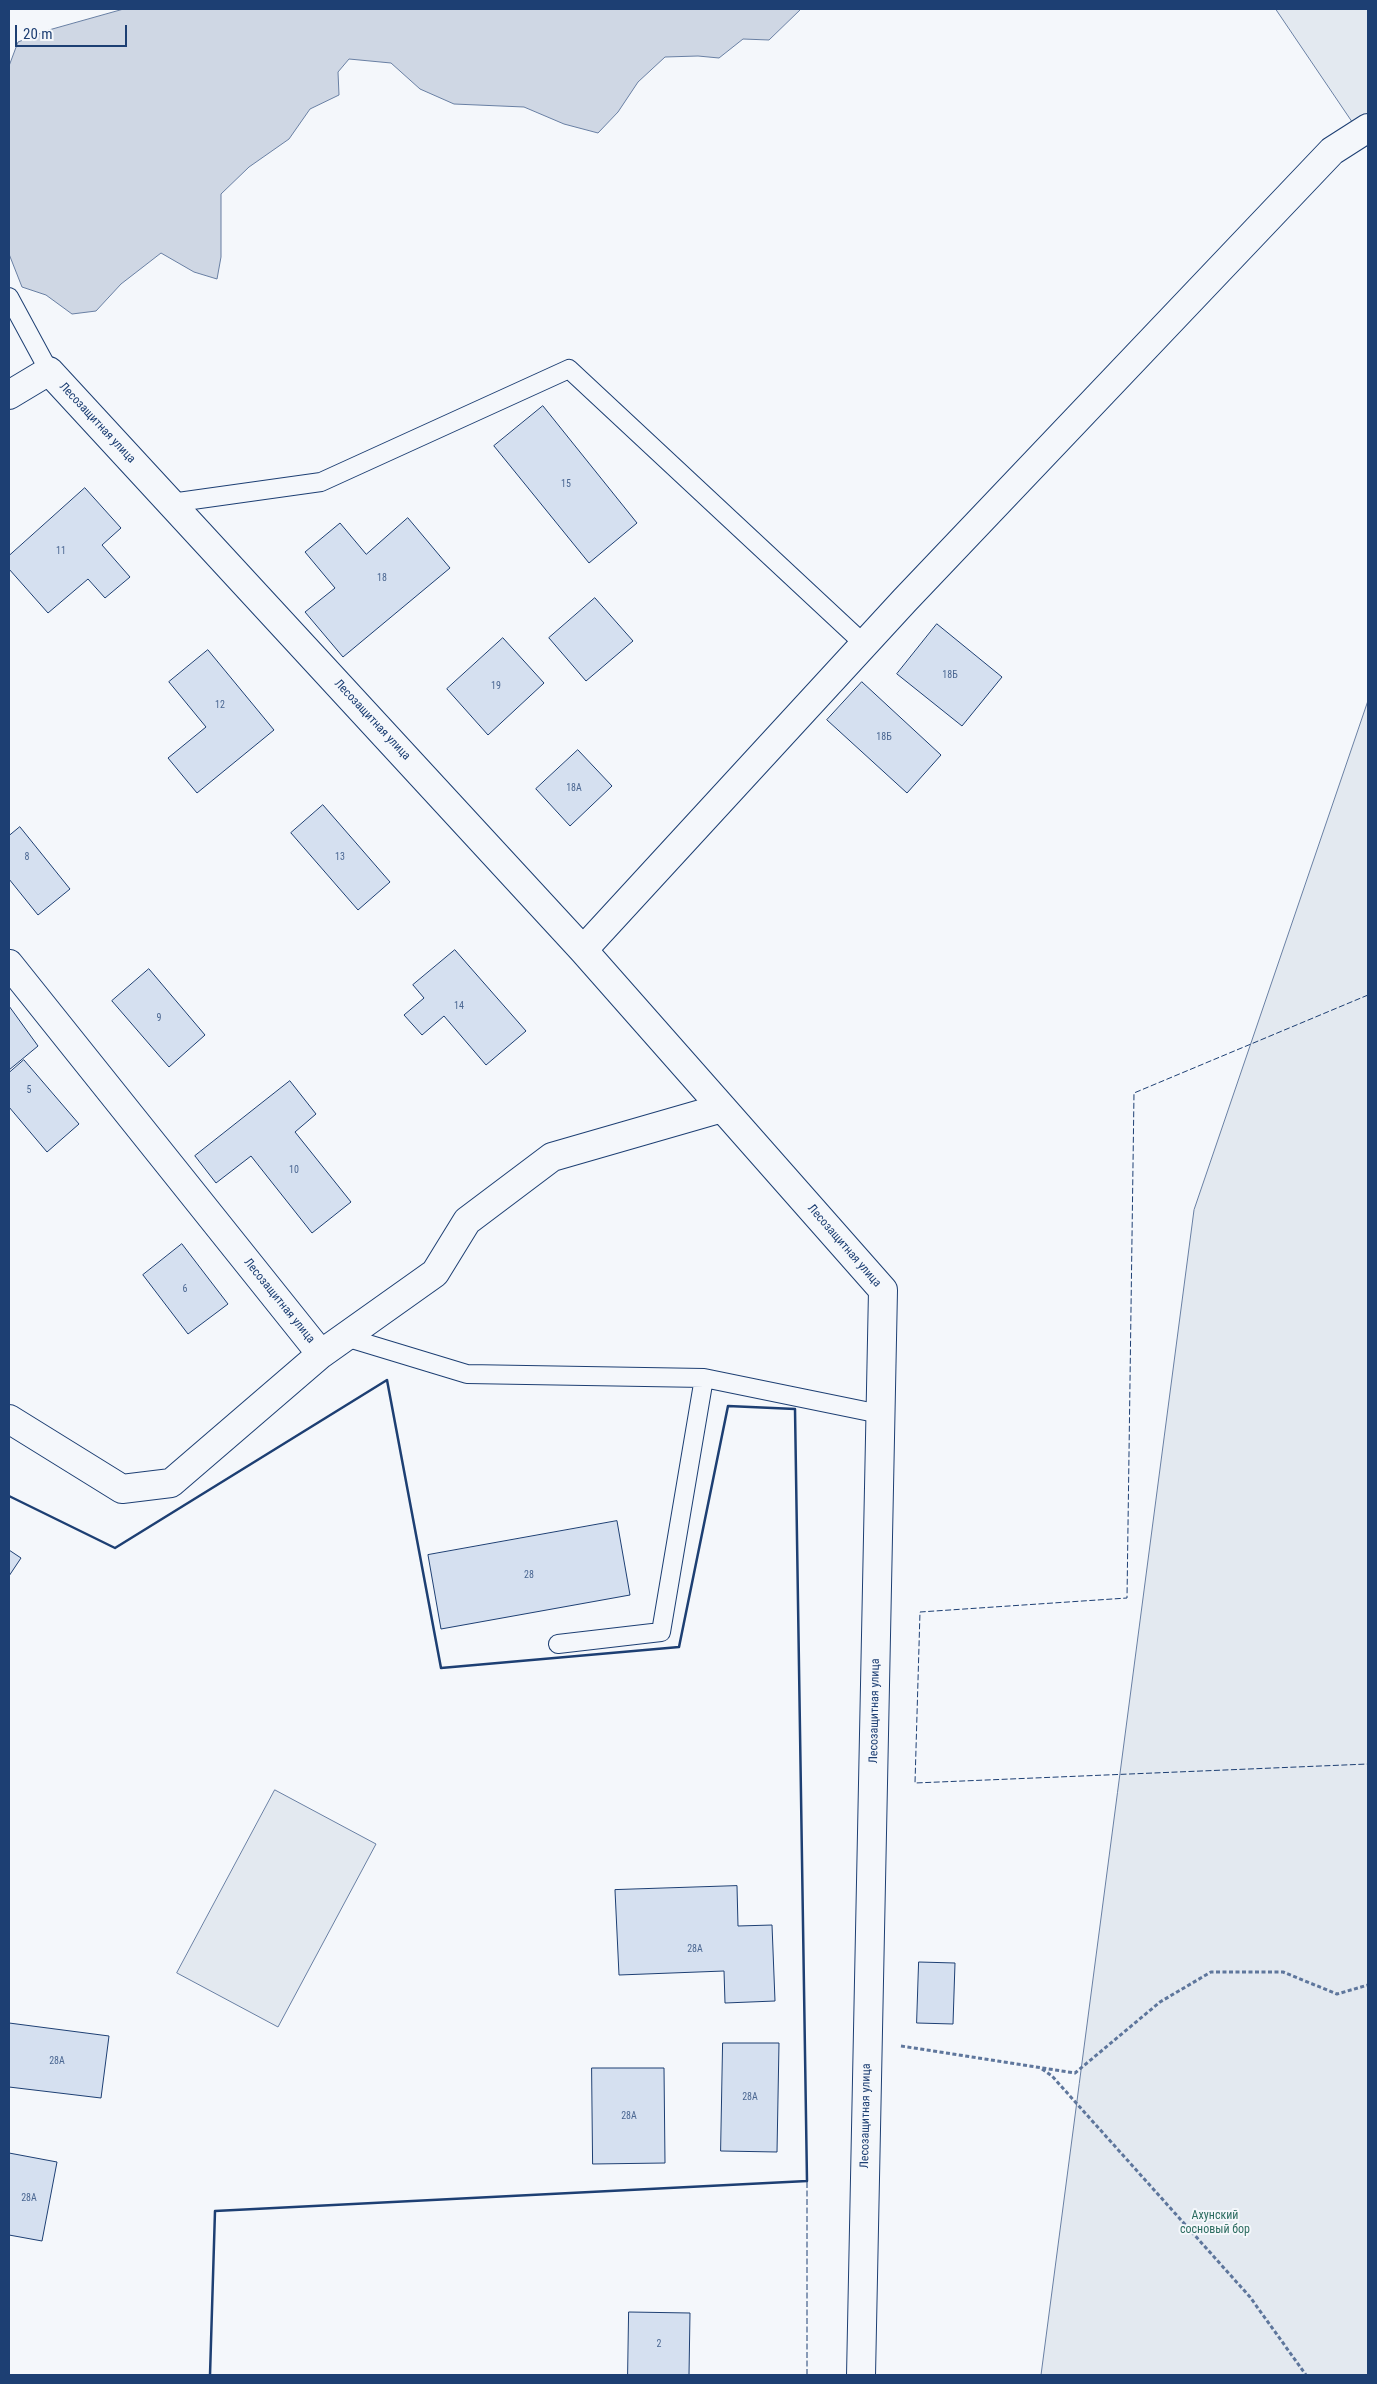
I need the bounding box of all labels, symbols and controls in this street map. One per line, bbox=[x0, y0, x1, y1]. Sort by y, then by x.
scale bar bbox=[18, 15, 130, 47]
text: 20 m bbox=[23, 25, 53, 43]
street label: Лесозащитная улица bbox=[56, 380, 138, 466]
house number: 15 bbox=[561, 478, 571, 490]
house number: 11 bbox=[56, 545, 66, 557]
house number: 18 bbox=[377, 572, 387, 584]
house number: 18Б bbox=[942, 669, 958, 681]
street label: Лесозащитная улица bbox=[331, 677, 413, 763]
house number: 19 bbox=[491, 680, 501, 692]
house number: 12 bbox=[215, 699, 225, 711]
house number: 18Б bbox=[876, 731, 892, 743]
house number: 18А bbox=[566, 782, 582, 794]
house number: 8 bbox=[25, 851, 29, 863]
house number: 13 bbox=[335, 851, 345, 863]
house number: 14 bbox=[454, 1000, 464, 1012]
house number: 9 bbox=[157, 1012, 161, 1024]
house number: 5 bbox=[27, 1084, 31, 1096]
house number: 10 bbox=[289, 1164, 299, 1176]
street label: Лесозащитная улица bbox=[804, 1202, 884, 1290]
street label: Лесозащитная улица bbox=[240, 1256, 318, 1346]
house number: 6 bbox=[183, 1283, 187, 1295]
house number: 28 bbox=[524, 1569, 534, 1581]
street label: Лесозащитная улица bbox=[867, 1658, 883, 1764]
house number: 28А bbox=[687, 1943, 703, 1955]
house number: 28А bbox=[49, 2055, 65, 2067]
street label: Лесозащитная улица bbox=[858, 2063, 874, 2169]
house number: 28А bbox=[742, 2091, 758, 2103]
house number: 28А bbox=[621, 2110, 637, 2122]
house number: 28А bbox=[21, 2192, 37, 2204]
park label: Ахунский сосновый бор bbox=[1180, 2209, 1250, 2237]
house number: 2 bbox=[657, 2338, 661, 2350]

